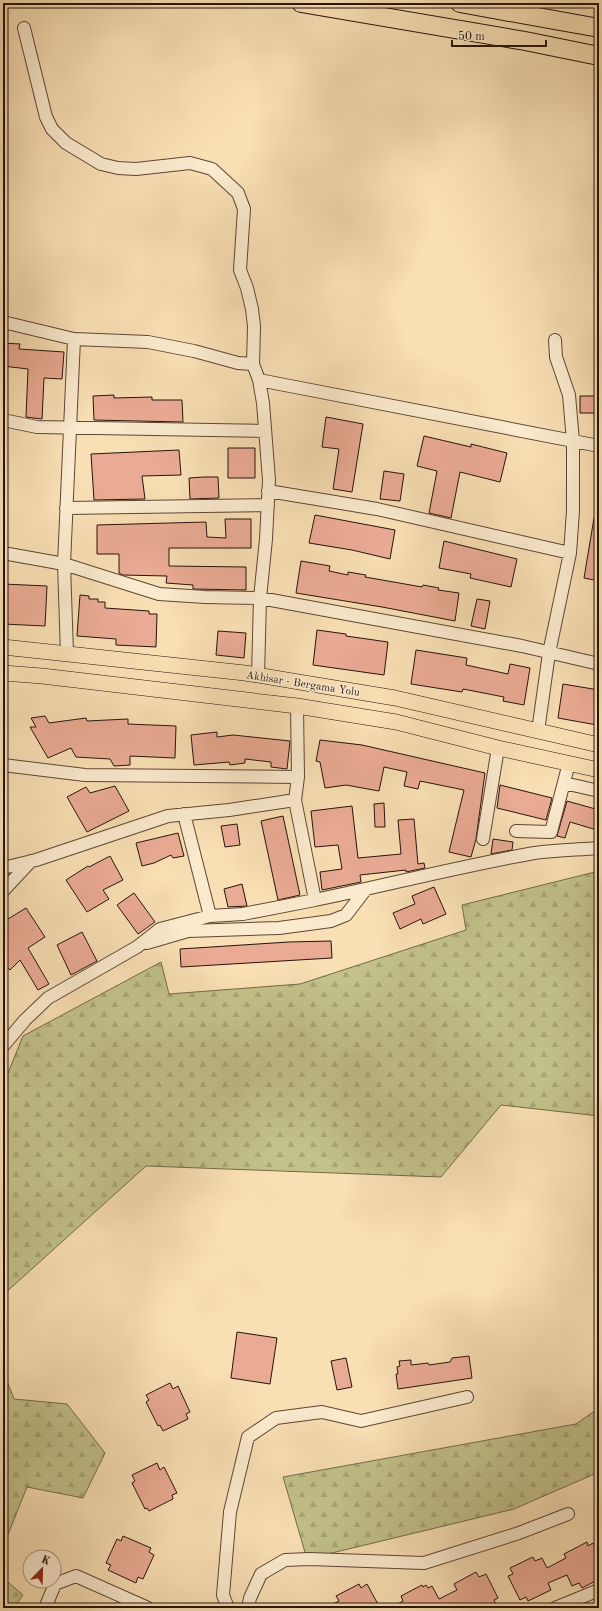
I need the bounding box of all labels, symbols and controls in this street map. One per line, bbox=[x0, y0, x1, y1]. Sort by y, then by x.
scale bar bbox=[452, 22, 546, 48]
text: 50 m bbox=[458, 30, 485, 43]
street label: Akhisar - Bergama Yolu bbox=[245, 670, 361, 699]
north arrow bbox=[22, 1549, 62, 1589]
text: K bbox=[39, 1554, 52, 1568]

